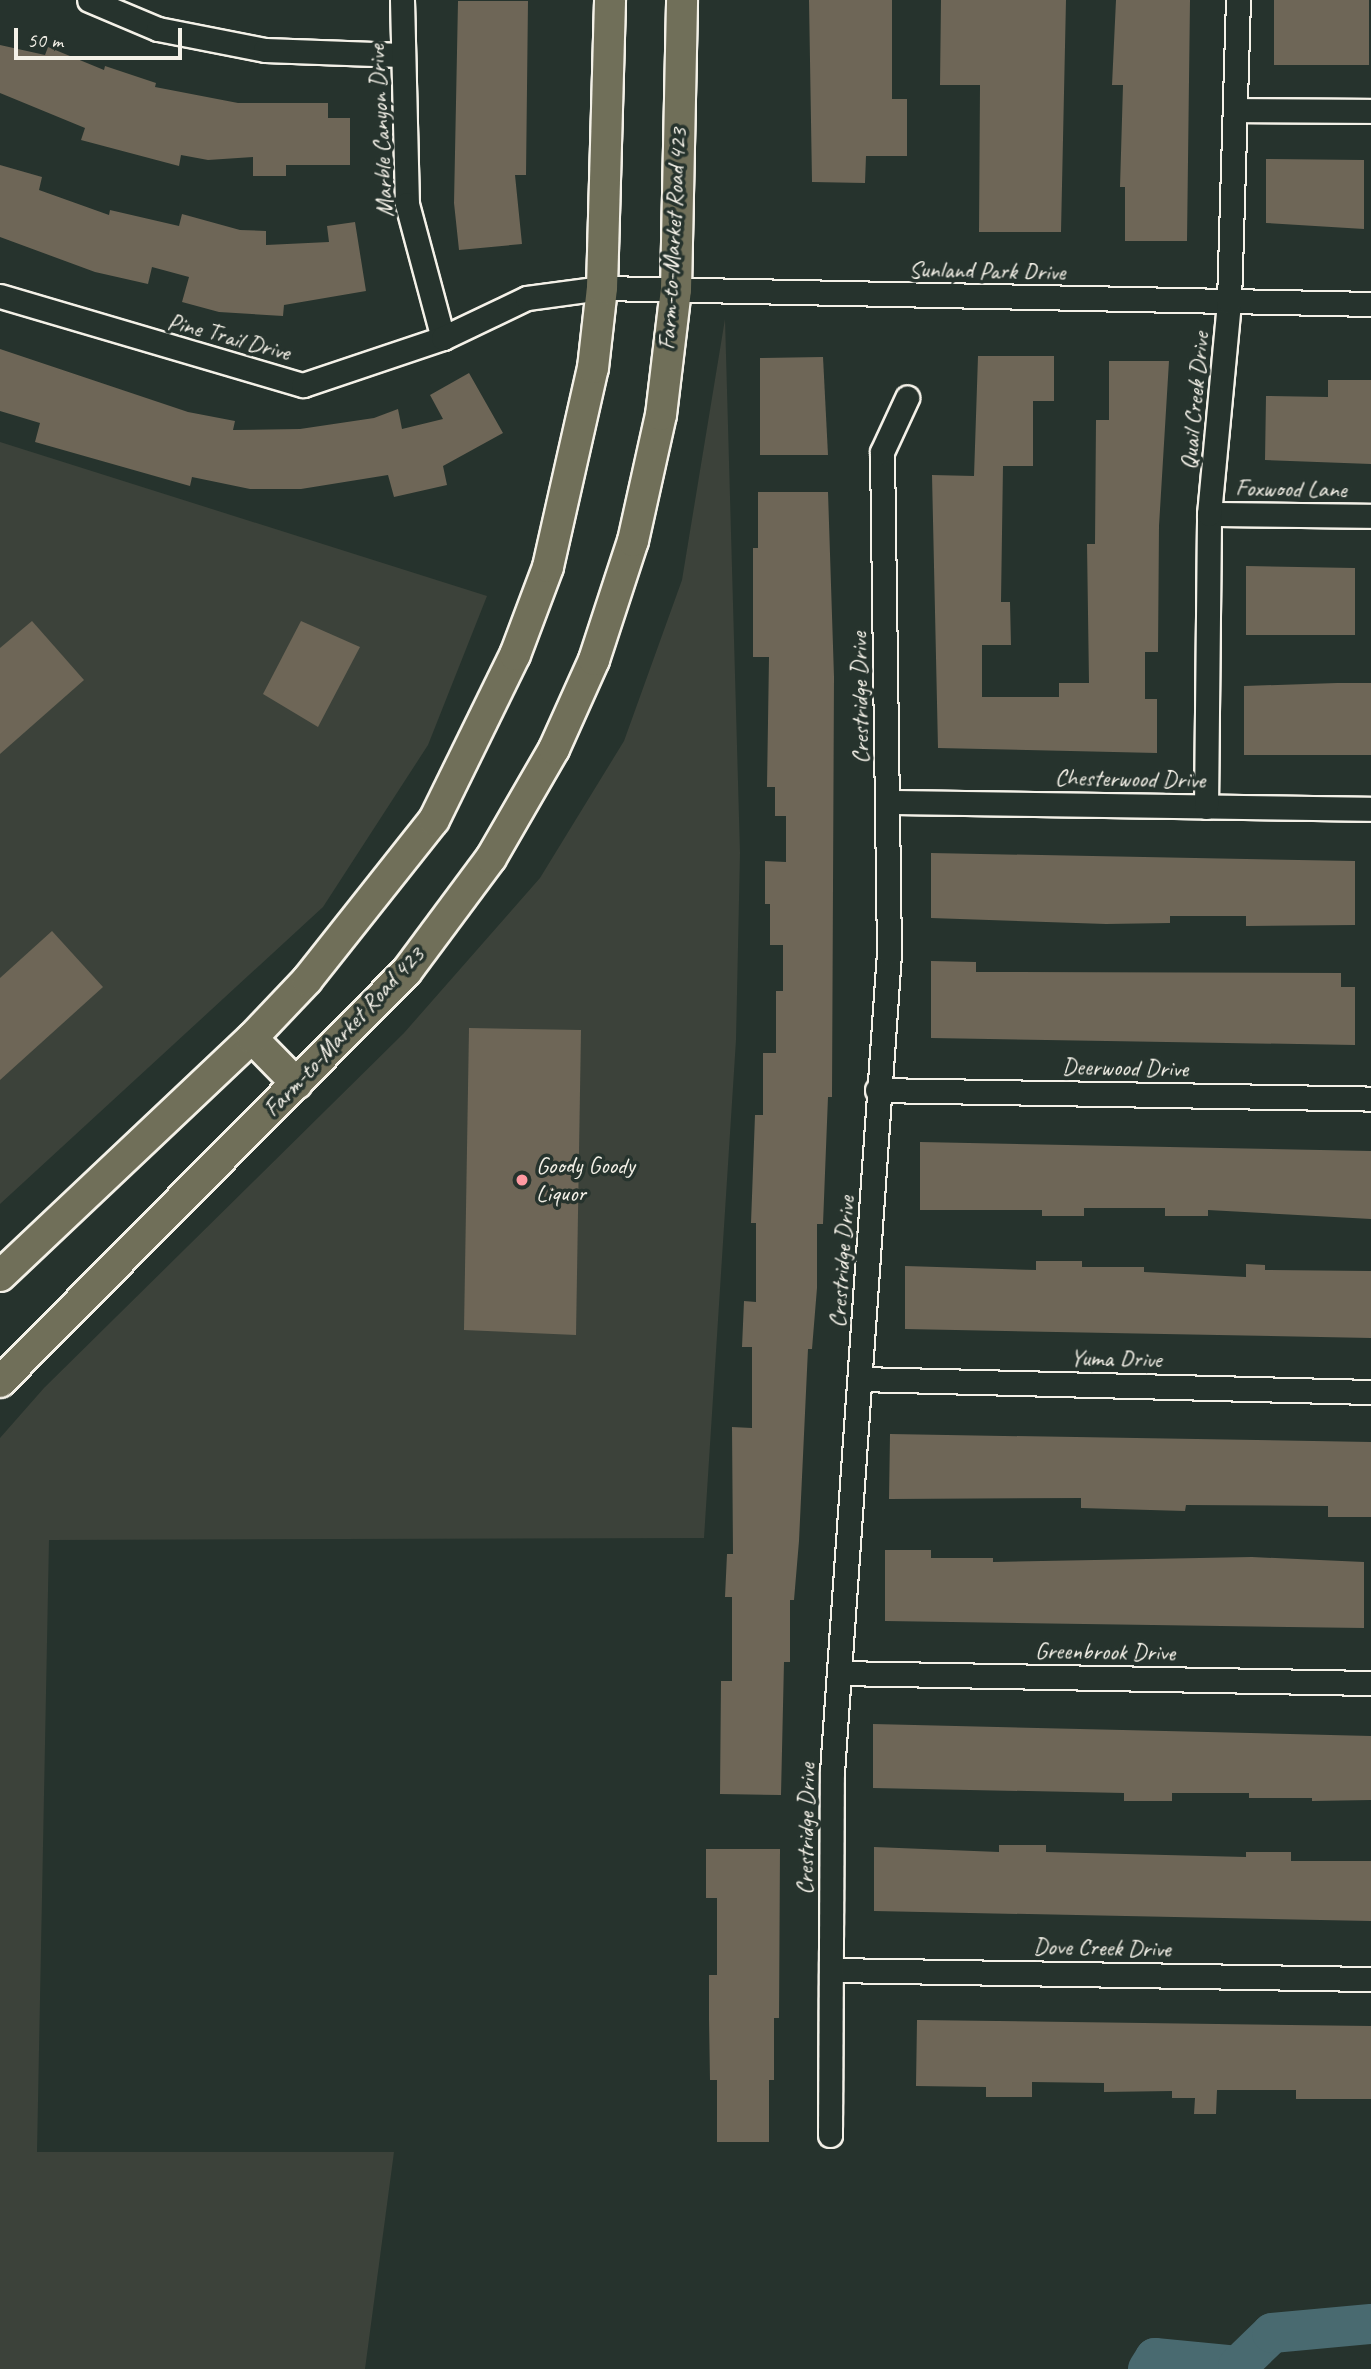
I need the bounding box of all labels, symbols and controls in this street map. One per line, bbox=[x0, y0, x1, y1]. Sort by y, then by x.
scale bar bbox=[18, 14, 186, 58]
text: 50 m bbox=[27, 27, 63, 53]
street label: Marble Canyon Drive bbox=[362, 44, 400, 218]
street label: Farm-to-Market Road 423 bbox=[653, 128, 693, 350]
street label: Sunland Park Drive bbox=[908, 255, 1066, 287]
street label: Pine Trail Drive bbox=[165, 307, 293, 367]
street label: Quail Creek Drive bbox=[1175, 331, 1215, 471]
street label: Foxwood Lane bbox=[1235, 474, 1347, 504]
street label: Crestridge Drive bbox=[844, 632, 876, 764]
street label: Chesterwood Drive bbox=[1054, 763, 1206, 795]
street label: Farm-to-Market Road 423 bbox=[258, 941, 430, 1123]
street label: Deerwood Drive bbox=[1062, 1053, 1188, 1083]
place label: Goody Goody Liquor bbox=[536, 1152, 634, 1208]
marker: Goody Goody Liquor bbox=[514, 1172, 530, 1188]
street label: Crestridge Drive bbox=[823, 1195, 861, 1329]
street label: Yuma Drive bbox=[1070, 1344, 1162, 1374]
street label: Greenbrook Drive bbox=[1035, 1636, 1175, 1668]
street label: Crestridge Drive bbox=[790, 1763, 822, 1895]
street label: Dove Creek Drive bbox=[1033, 1932, 1171, 1964]

